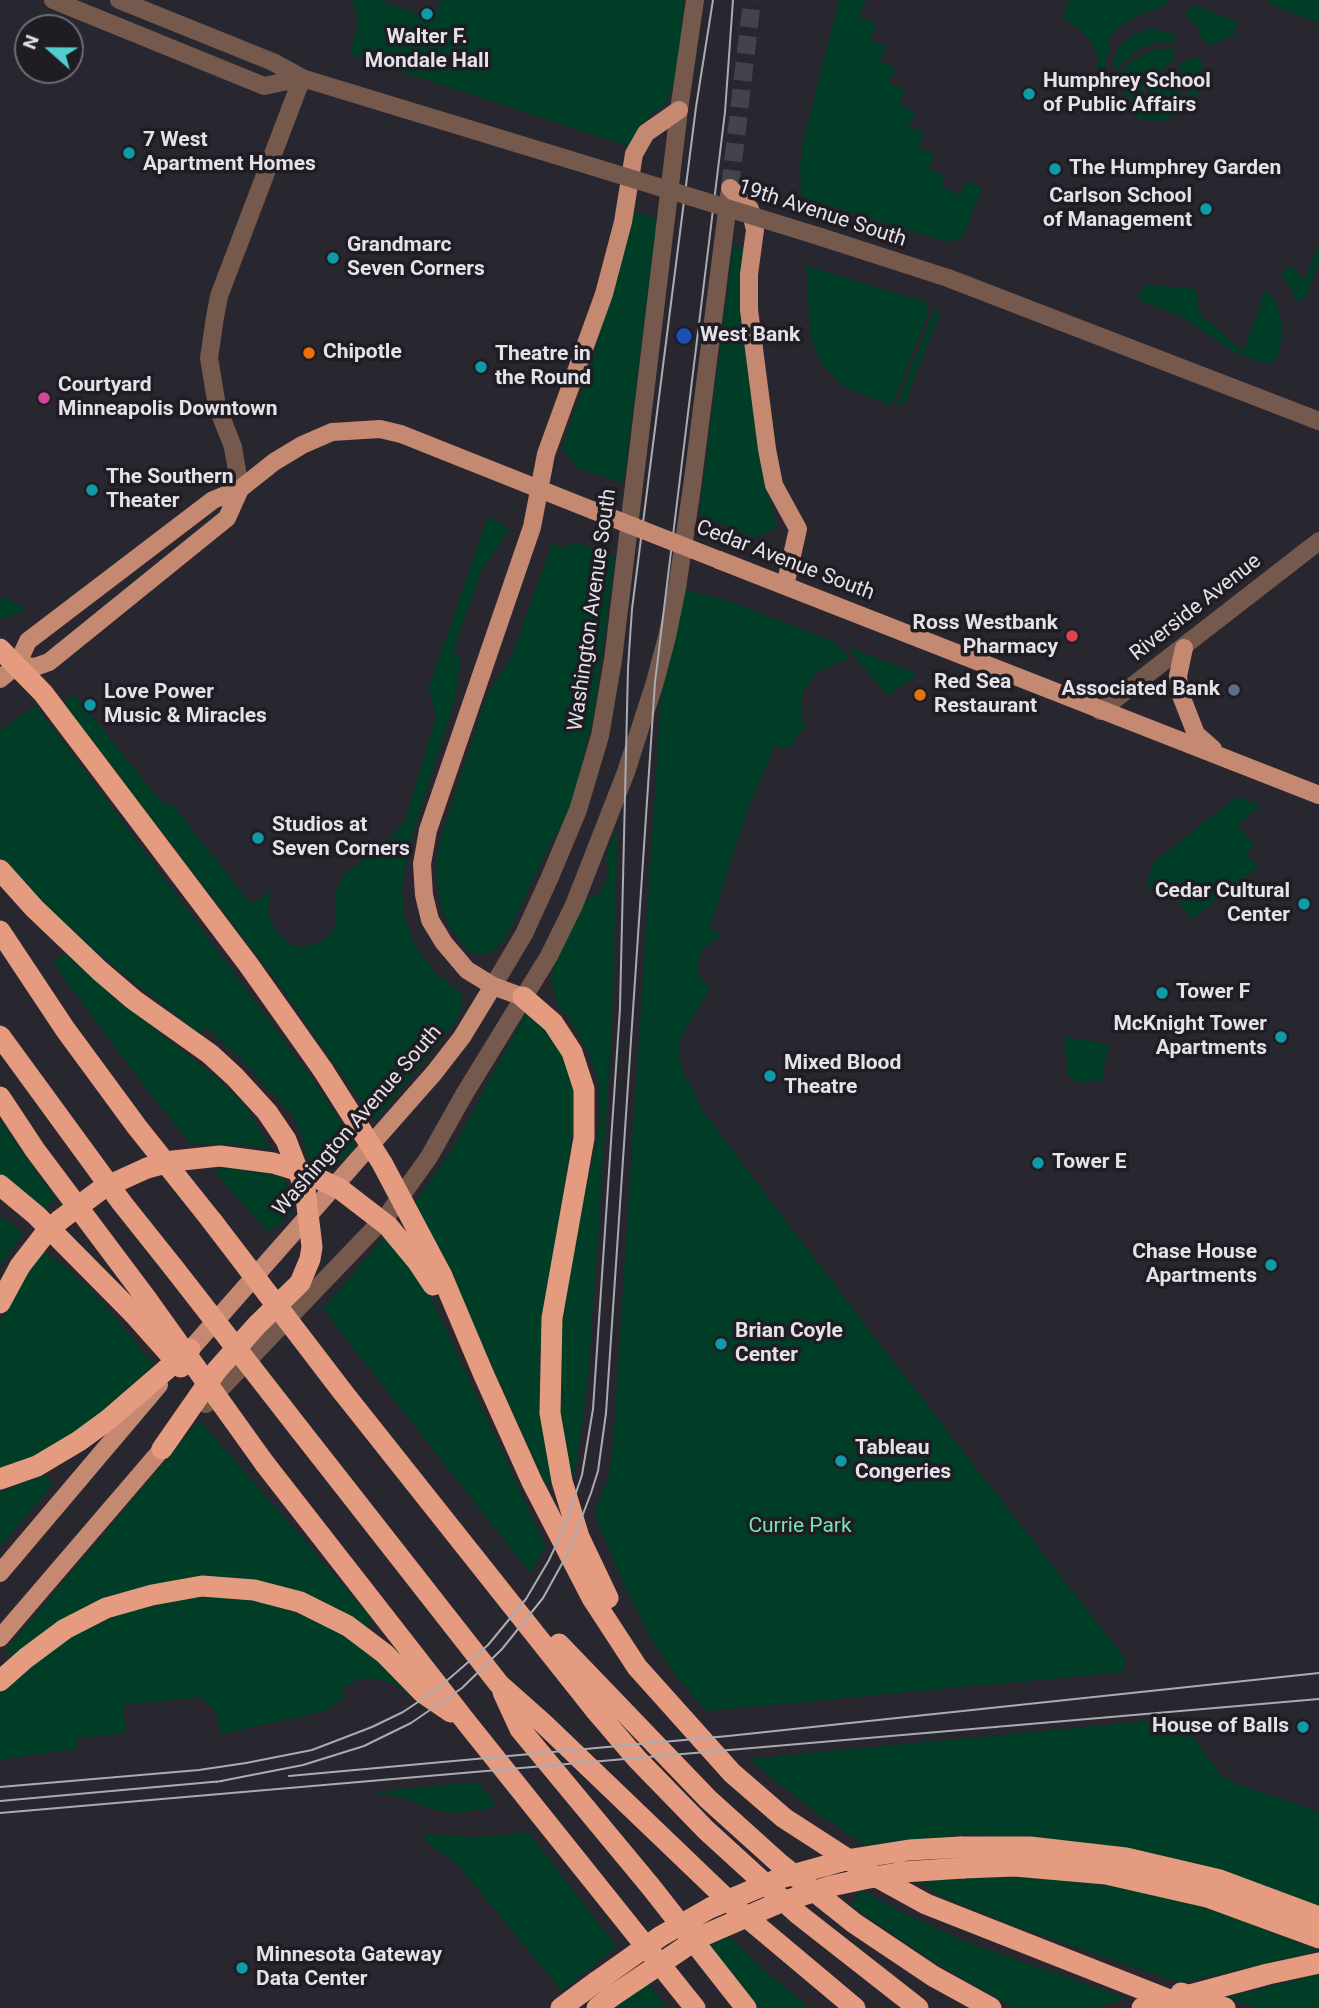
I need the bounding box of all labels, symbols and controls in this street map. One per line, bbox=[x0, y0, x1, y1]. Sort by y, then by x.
marker: Walter F. Mondale Hall bbox=[419, 6, 435, 22]
north arrow bbox=[14, 14, 84, 84]
place label: Walter F. Mondale Hall bbox=[365, 25, 489, 75]
text: N bbox=[18, 32, 44, 52]
place label: Humphrey School of Public Affairs bbox=[1043, 69, 1211, 119]
marker: Humphrey School of Public Affairs bbox=[1021, 86, 1037, 102]
place label: 7 West Apartment Homes bbox=[143, 128, 316, 178]
marker: 7 West Apartment Homes bbox=[121, 145, 137, 161]
place label: The Humphrey Garden bbox=[1069, 156, 1281, 182]
marker: The Humphrey Garden bbox=[1047, 161, 1063, 177]
street label: 19th Avenue South bbox=[735, 175, 909, 253]
place label: Carlson School of Management bbox=[1043, 184, 1192, 234]
marker: Carlson School of Management bbox=[1198, 201, 1214, 217]
place label: Grandmarc Seven Corners bbox=[347, 233, 485, 283]
marker: Grandmarc Seven Corners bbox=[325, 250, 341, 266]
place label: West Bank bbox=[700, 323, 800, 349]
marker: West Bank bbox=[674, 326, 694, 346]
place label: Chipotle bbox=[323, 340, 402, 366]
place label: Theatre in the Round bbox=[495, 342, 591, 392]
marker: Chipotle bbox=[301, 345, 317, 361]
marker: Theatre in the Round bbox=[473, 359, 489, 375]
place label: Courtyard Minneapolis Downtown bbox=[58, 373, 277, 423]
marker: Courtyard Minneapolis Downtown bbox=[36, 390, 52, 406]
place label: The Southern Theater bbox=[106, 465, 234, 515]
marker: The Southern Theater bbox=[84, 482, 100, 498]
street label: Washington Avenue South bbox=[564, 487, 622, 733]
street label: Cedar Avenue South bbox=[692, 515, 878, 607]
street label: Riverside Avenue bbox=[1126, 549, 1266, 667]
place label: Ross Westbank Pharmacy bbox=[913, 611, 1058, 661]
marker: Ross Westbank Pharmacy bbox=[1064, 628, 1080, 644]
place label: Red Sea Restaurant bbox=[934, 670, 1037, 720]
place label: Associated Bank bbox=[1062, 677, 1220, 703]
place label: Love Power Music & Miracles bbox=[104, 680, 267, 730]
marker: Associated Bank bbox=[1226, 682, 1242, 698]
marker: Red Sea Restaurant bbox=[912, 687, 928, 703]
marker: Love Power Music & Miracles bbox=[82, 697, 98, 713]
place label: Studios at Seven Corners bbox=[272, 813, 410, 863]
marker: Studios at Seven Corners bbox=[250, 830, 266, 846]
place label: Cedar Cultural Center bbox=[1155, 879, 1290, 929]
marker: Cedar Cultural Center bbox=[1296, 896, 1312, 912]
place label: Tower F bbox=[1176, 980, 1250, 1006]
marker: Tower F bbox=[1154, 985, 1170, 1001]
place label: McKnight Tower Apartments bbox=[1113, 1012, 1267, 1062]
street label: Washington Avenue South bbox=[268, 1021, 448, 1221]
marker: McKnight Tower Apartments bbox=[1273, 1029, 1289, 1045]
place label: Mixed Blood Theatre bbox=[784, 1051, 901, 1101]
marker: Mixed Blood Theatre bbox=[762, 1068, 778, 1084]
place label: Tower E bbox=[1052, 1150, 1127, 1176]
marker: Tower E bbox=[1030, 1155, 1046, 1171]
place label: Chase House Apartments bbox=[1132, 1240, 1257, 1290]
marker: Chase House Apartments bbox=[1263, 1257, 1279, 1273]
place label: Brian Coyle Center bbox=[735, 1319, 843, 1369]
marker: Brian Coyle Center bbox=[713, 1336, 729, 1352]
place label: Tableau Congeries bbox=[855, 1436, 951, 1486]
marker: Tableau Congeries bbox=[833, 1453, 849, 1469]
park label: Currie Park bbox=[748, 1514, 852, 1540]
place label: House of Balls bbox=[1152, 1714, 1289, 1740]
marker: House of Balls bbox=[1295, 1719, 1311, 1735]
place label: Minnesota Gateway Data Center bbox=[256, 1943, 442, 1993]
marker: Minnesota Gateway Data Center bbox=[234, 1960, 250, 1976]

